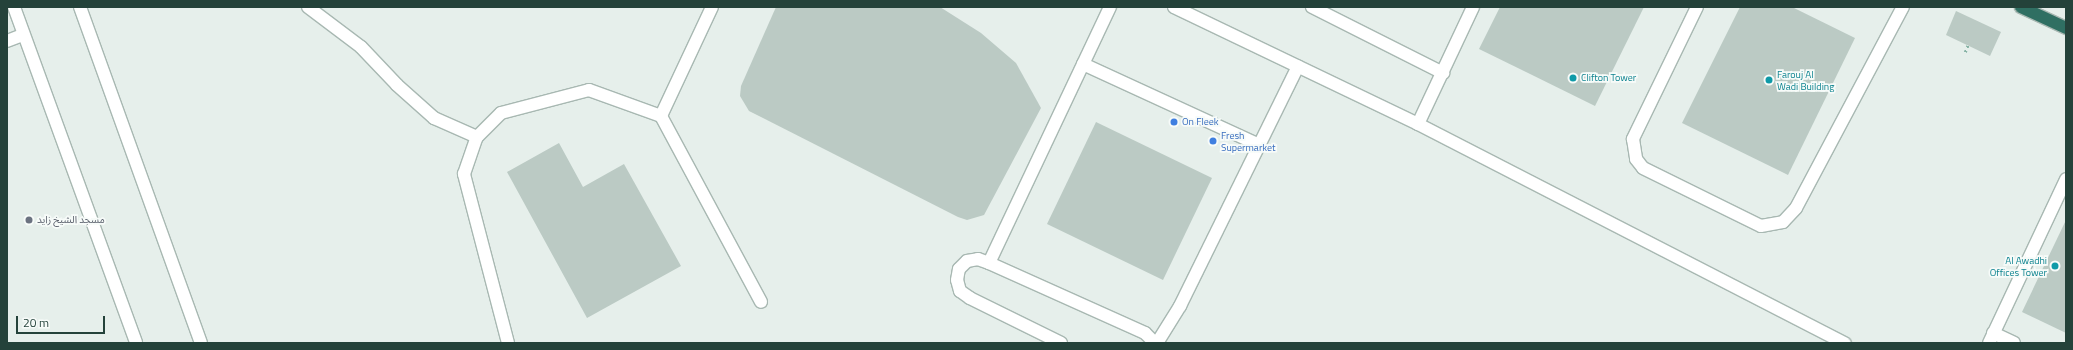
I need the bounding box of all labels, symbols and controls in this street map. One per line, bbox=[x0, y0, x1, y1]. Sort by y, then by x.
place label: Farouj Al Wadi Building bbox=[1777, 68, 1834, 92]
place label: Clifton Tower bbox=[1581, 72, 1636, 84]
marker: Clifton Tower bbox=[1568, 73, 1578, 83]
marker: Farouj Al Wadi Building bbox=[1764, 75, 1774, 85]
place label: On Fleek bbox=[1182, 116, 1219, 128]
marker: On Fleek bbox=[1169, 117, 1179, 127]
place label: Fresh Supermarket bbox=[1221, 129, 1276, 152]
marker: Fresh Supermarket bbox=[1208, 136, 1218, 146]
place label: مسجد الشيخ زايد bbox=[37, 214, 105, 226]
marker: مسجد الشيخ زايد bbox=[24, 215, 34, 225]
place label: Al Awadhi Offices Tower bbox=[1990, 254, 2047, 278]
marker: Al Awadhi Offices Tower bbox=[2050, 261, 2060, 271]
scale bar bbox=[18, 308, 107, 334]
text: 20 m bbox=[23, 313, 49, 332]

